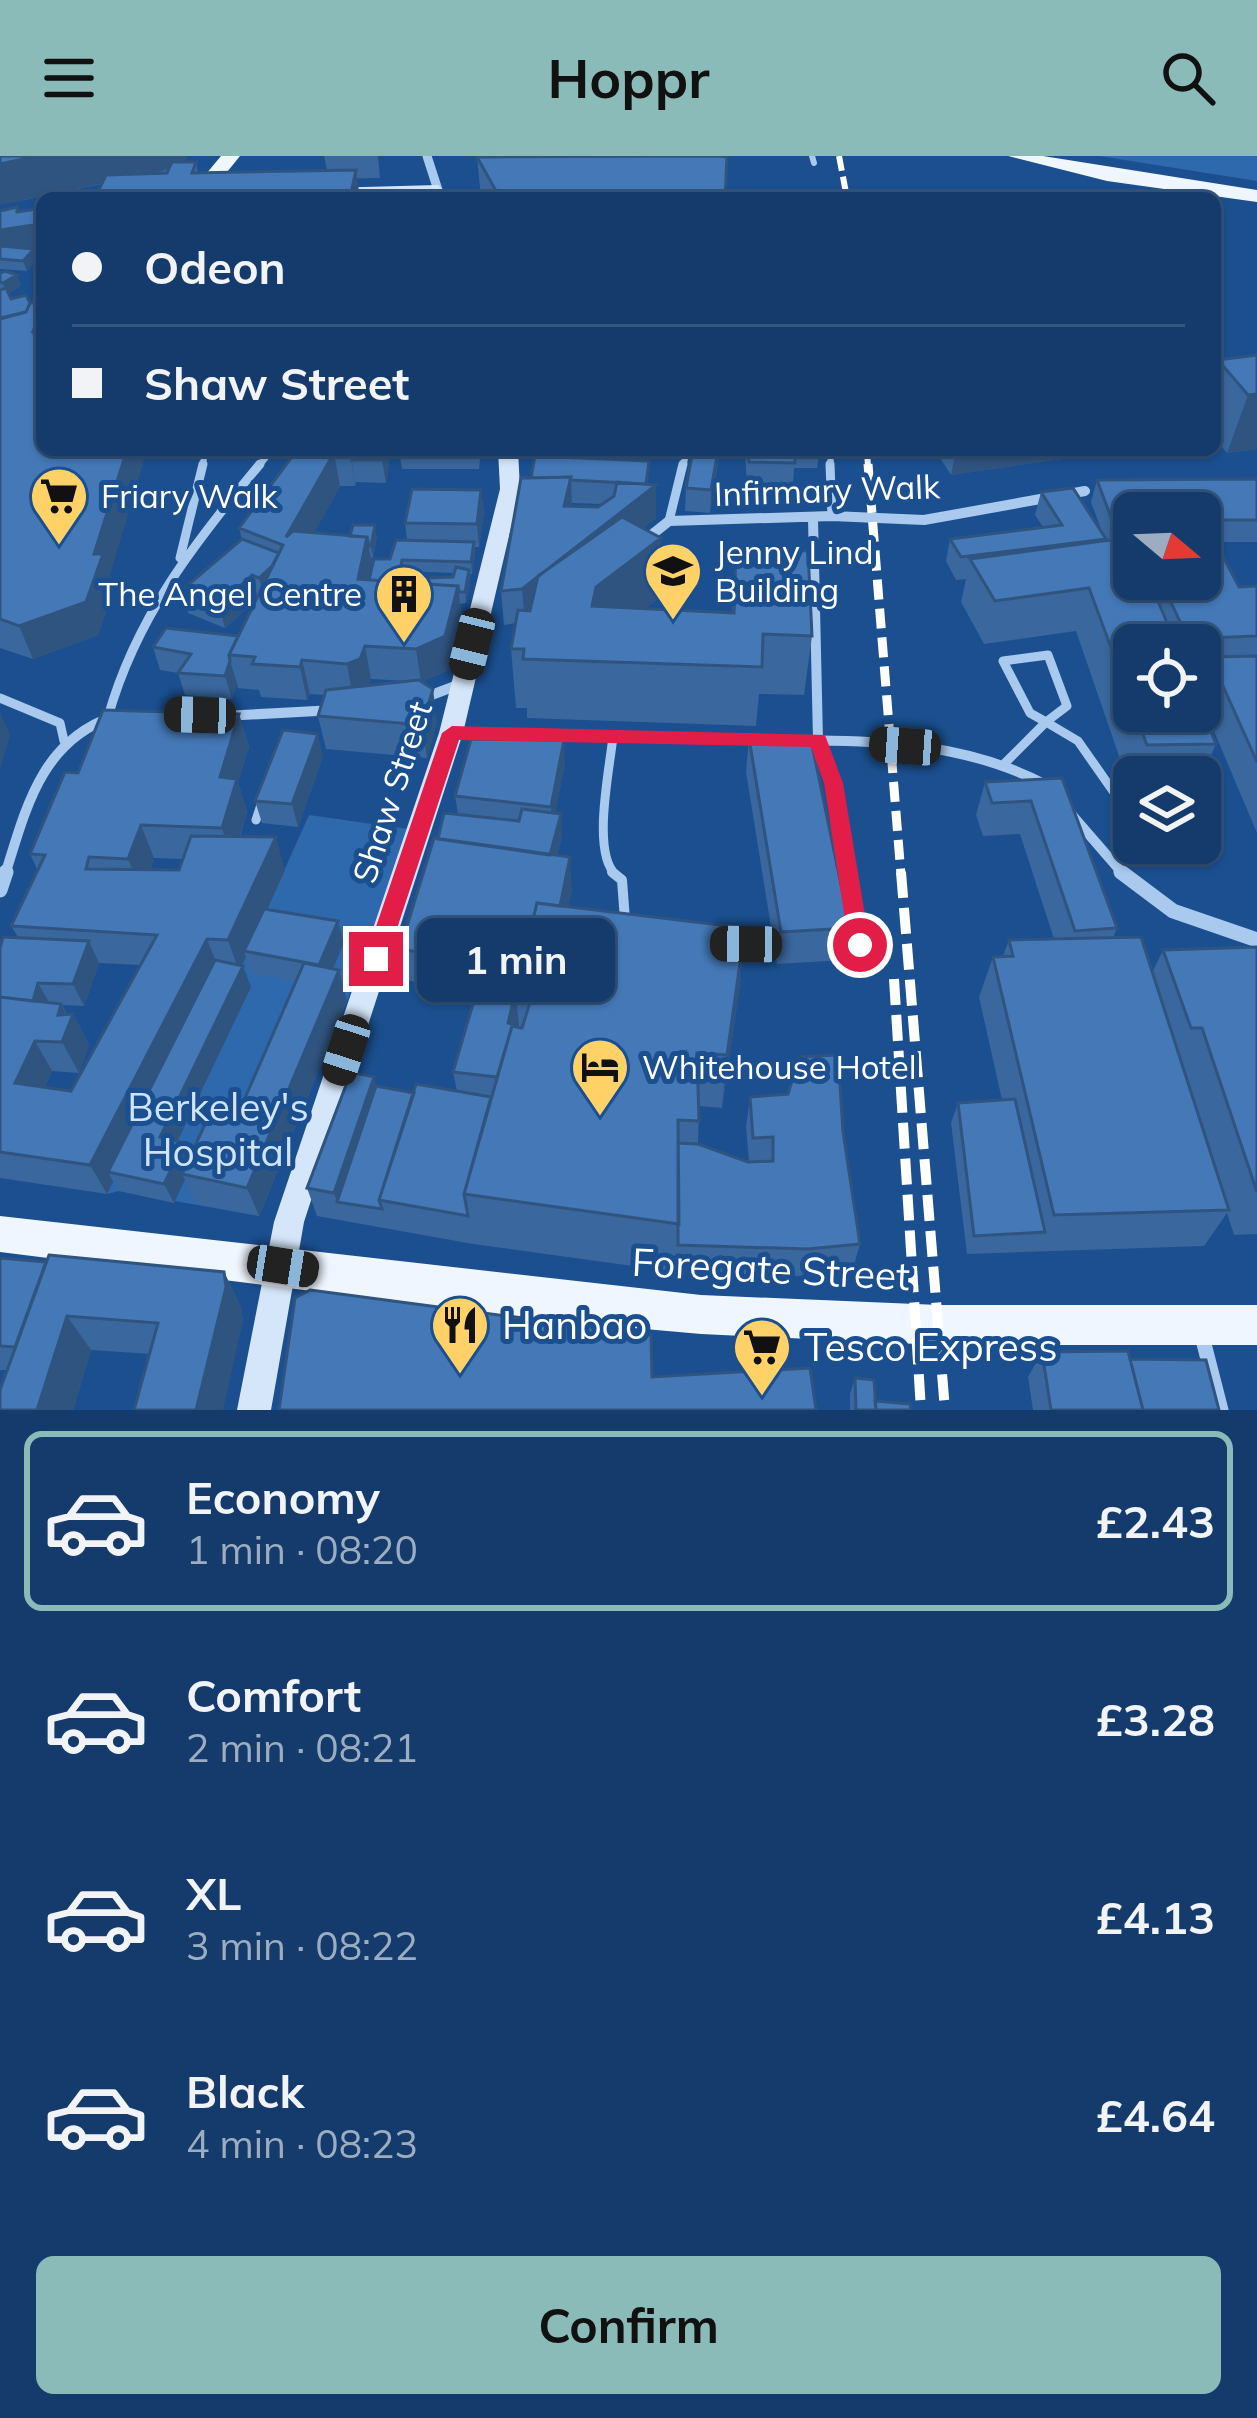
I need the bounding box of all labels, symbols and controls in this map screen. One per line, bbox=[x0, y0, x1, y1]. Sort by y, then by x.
text: Hoppr bbox=[548, 44, 709, 112]
icon: menu bbox=[36, 45, 102, 111]
icon: search bbox=[1155, 45, 1221, 111]
text: Odeon bbox=[144, 239, 286, 295]
text: Shaw Street bbox=[144, 355, 409, 411]
supermarket icon: Friary Walk bbox=[28, 465, 90, 547]
street label: Infirmary Walk bbox=[713, 465, 942, 514]
place label: Friary Walk bbox=[101, 475, 278, 516]
north arrow bbox=[1113, 492, 1221, 600]
map controls bbox=[1113, 492, 1221, 864]
place label: Jenny Lind Building bbox=[715, 531, 873, 610]
school or university icon: Jenny Lind Building bbox=[642, 540, 704, 622]
building icon: The Angel Centre bbox=[373, 563, 435, 645]
place label: The Angel Centre bbox=[98, 573, 362, 614]
car bbox=[446, 605, 498, 683]
button: locate bbox=[1113, 624, 1221, 732]
car bbox=[163, 696, 237, 734]
street label: Shaw Street bbox=[343, 696, 440, 888]
car bbox=[868, 726, 942, 766]
button: layers bbox=[1113, 756, 1221, 864]
callout: 1 min bbox=[418, 917, 616, 1001]
route start bbox=[833, 918, 887, 972]
car bbox=[710, 925, 782, 963]
route end bbox=[349, 932, 403, 986]
text: 1 min bbox=[465, 935, 567, 984]
car bbox=[318, 1010, 374, 1090]
hotel icon: Whitehouse Hotel bbox=[569, 1036, 631, 1118]
place label: Whitehouse Hotel bbox=[642, 1046, 917, 1087]
park label: Berkeley's Hospital bbox=[127, 1082, 309, 1176]
street label: Foregate Street bbox=[631, 1237, 911, 1300]
car bbox=[245, 1243, 321, 1289]
restaurant icon: Hanbao bbox=[429, 1294, 491, 1376]
place label: Hanbao bbox=[502, 1300, 647, 1349]
supermarket icon: Tesco Express bbox=[731, 1316, 793, 1398]
place label: Tesco Express bbox=[804, 1322, 1058, 1371]
icon: car bbox=[42, 1467, 150, 1575]
text: Economy bbox=[186, 1469, 380, 1525]
text: £2.43 bbox=[1096, 1493, 1215, 1549]
text: 1 min · 08:20 bbox=[186, 1525, 418, 1574]
icon: car bbox=[42, 1665, 150, 1773]
text: Comfort bbox=[186, 1667, 361, 1723]
text: £3.28 bbox=[1096, 1691, 1215, 1747]
text: 2 min · 08:21 bbox=[186, 1723, 418, 1772]
icon: car bbox=[42, 1863, 150, 1971]
text: XL bbox=[186, 1865, 241, 1921]
text: £4.13 bbox=[1096, 1889, 1215, 1945]
text: 3 min · 08:22 bbox=[186, 1921, 418, 1970]
icon: car bbox=[42, 2061, 150, 2169]
text: Black bbox=[186, 2063, 304, 2119]
text: £4.64 bbox=[1096, 2087, 1215, 2143]
text: 4 min · 08:23 bbox=[186, 2119, 418, 2168]
button: Confirm bbox=[36, 2256, 1221, 2394]

